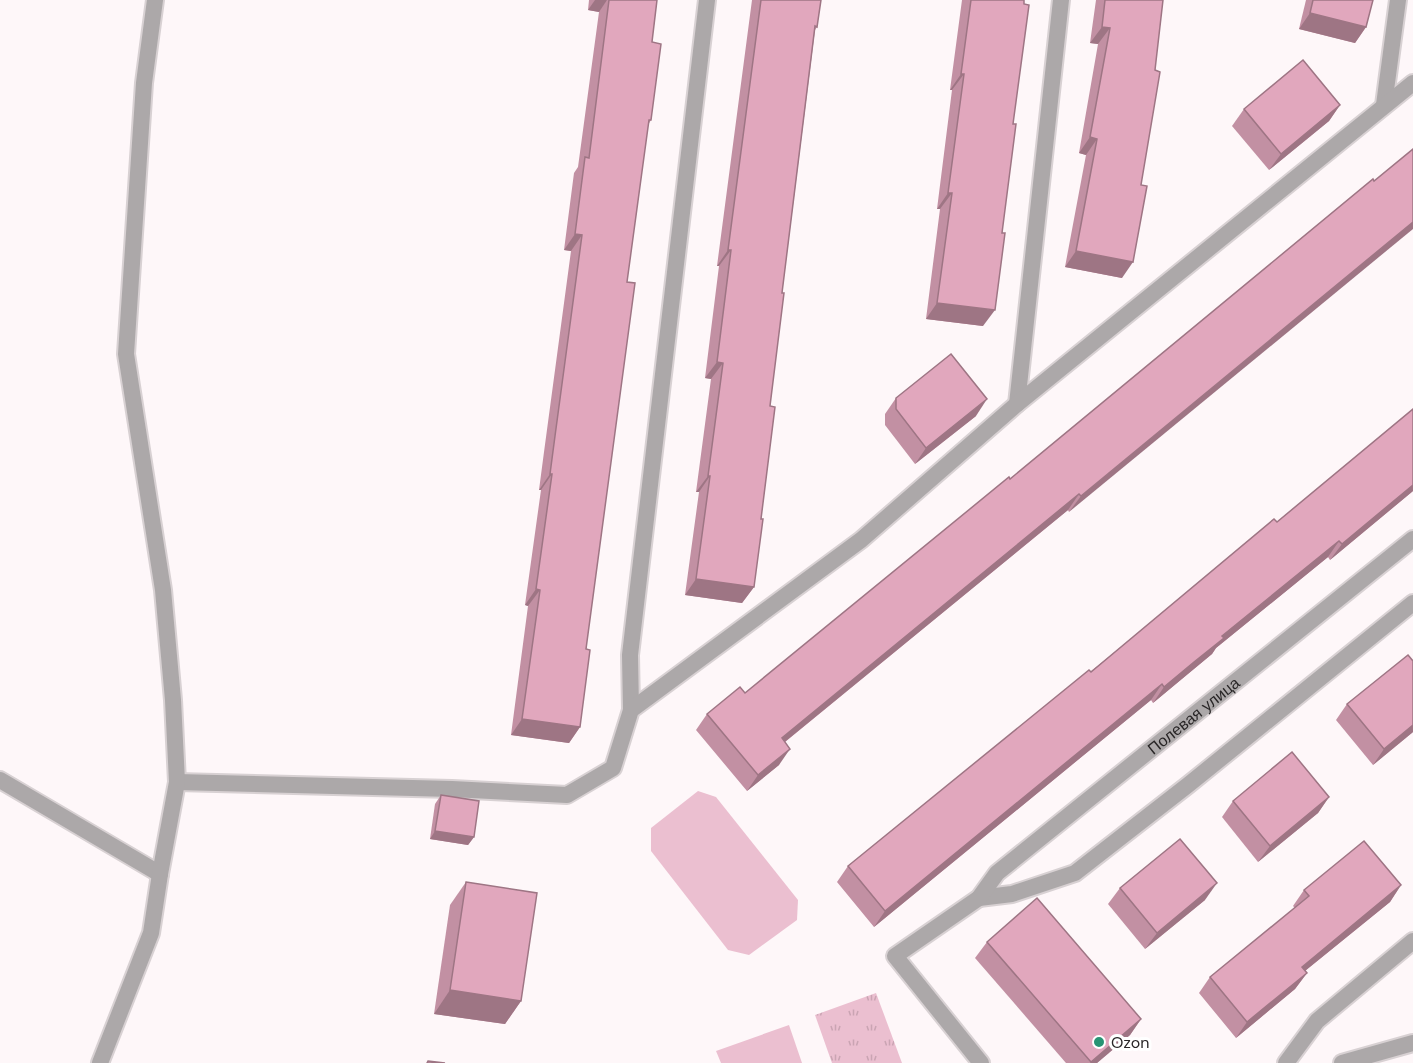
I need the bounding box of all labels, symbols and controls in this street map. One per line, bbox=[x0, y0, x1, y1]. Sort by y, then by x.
street label: Полевая улица bbox=[1143, 672, 1244, 759]
place label: Ozon bbox=[1111, 1032, 1149, 1053]
marker: Ozon bbox=[1092, 1035, 1106, 1049]

